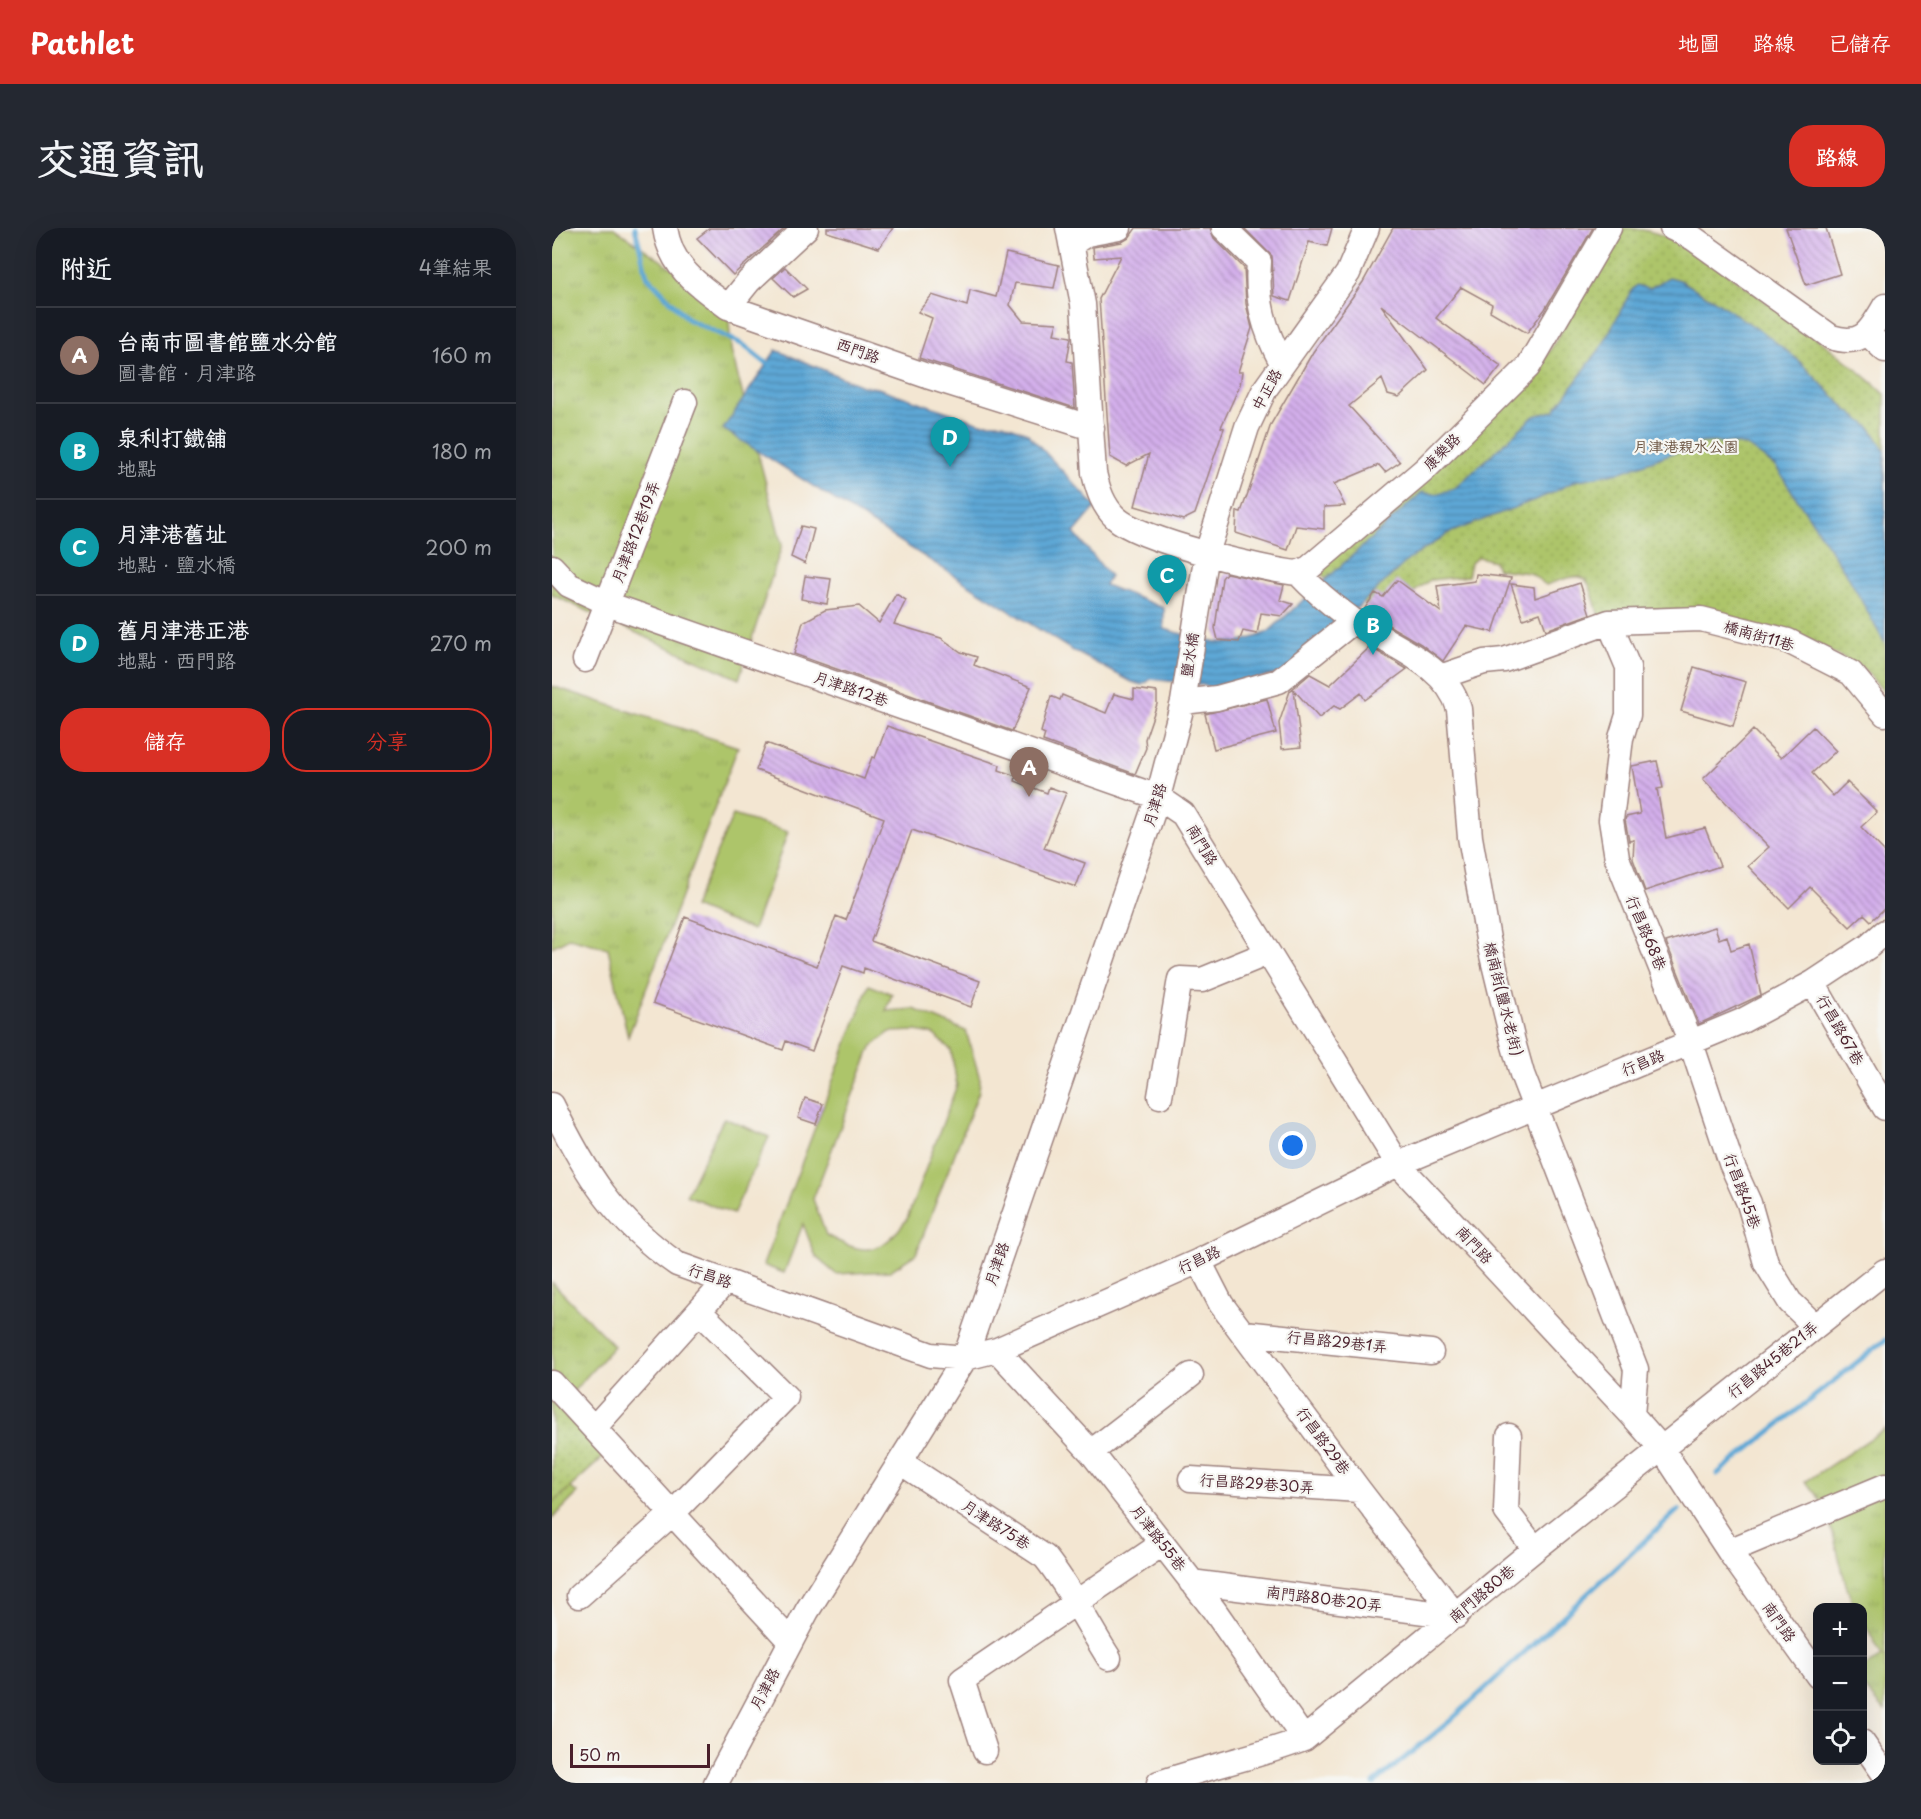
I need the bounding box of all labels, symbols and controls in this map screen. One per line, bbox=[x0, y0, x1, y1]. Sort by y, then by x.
text: Pathlet bbox=[30, 21, 134, 64]
text: 地圖 bbox=[1678, 26, 1720, 58]
text: 路線 bbox=[1753, 26, 1795, 58]
text: 已儲存 bbox=[1828, 26, 1891, 58]
text: 交通資訊 bbox=[36, 125, 204, 188]
button: 路線 bbox=[1789, 125, 1885, 187]
text: 附近 bbox=[60, 248, 112, 287]
text: 4筆結果 bbox=[419, 252, 492, 282]
text: 台南市圖書館鹽水分館 bbox=[117, 324, 337, 357]
street label: 西門路 bbox=[833, 331, 884, 368]
text: A bbox=[72, 340, 87, 370]
text: 160 m bbox=[432, 340, 492, 370]
text: 圖書館 · 月津路 bbox=[117, 357, 256, 387]
street label: 中正路 bbox=[1245, 364, 1287, 415]
pin: D bbox=[930, 418, 970, 467]
text: 泉利打鐵舖 bbox=[117, 420, 227, 453]
street label: 康樂路 bbox=[1417, 427, 1465, 475]
park label: 月津港親水公園 bbox=[1633, 434, 1739, 457]
text: B bbox=[73, 436, 86, 466]
text: 180 m bbox=[432, 436, 492, 466]
text: 地點 bbox=[117, 453, 157, 483]
street label: 月津路12巷19弄 bbox=[605, 477, 665, 586]
text: 月津港舊址 bbox=[117, 516, 227, 549]
text: C bbox=[72, 532, 87, 562]
text: 200 m bbox=[425, 532, 492, 562]
text: 地點 · 鹽水橋 bbox=[117, 549, 236, 579]
pin: C bbox=[1148, 556, 1186, 605]
pin: B bbox=[1354, 606, 1392, 655]
text: 舊月津港正港 bbox=[117, 612, 249, 645]
street label: 橋南街11巷 bbox=[1721, 614, 1797, 656]
text: D bbox=[72, 628, 87, 658]
text: 270 m bbox=[429, 628, 492, 658]
street label: 鹽水橋 bbox=[1174, 631, 1203, 679]
text: 地點 · 西門路 bbox=[117, 645, 236, 675]
street label: 月津路12巷 bbox=[811, 664, 892, 711]
button: 儲存 bbox=[60, 708, 270, 772]
button: 分享 bbox=[282, 708, 492, 772]
pin: A bbox=[1010, 748, 1048, 797]
street label: 月津路 bbox=[1136, 780, 1171, 829]
street label: 南門路 bbox=[1182, 819, 1225, 869]
street label: 行昌路68巷 bbox=[1621, 891, 1674, 974]
street label: 橋南街(鹽水老街) bbox=[1479, 939, 1530, 1058]
street label: 行昌路67巷 bbox=[1812, 990, 1871, 1069]
street label: 行昌路 bbox=[1617, 1043, 1668, 1081]
your location bbox=[1278, 1131, 1307, 1160]
street label: 行昌路45巷 bbox=[1719, 1149, 1768, 1232]
street label: 南門路 bbox=[1451, 1220, 1499, 1268]
street label: 月津路 bbox=[977, 1238, 1014, 1289]
street label: 行昌路 bbox=[1173, 1239, 1224, 1279]
street label: 行昌路 bbox=[685, 1256, 736, 1293]
street label: 行昌路45巷21弄 bbox=[1721, 1315, 1823, 1403]
street label: 行昌路29巷1弄 bbox=[1286, 1324, 1389, 1357]
street label: 行昌路29巷 bbox=[1292, 1401, 1357, 1479]
street label: 行昌路29巷30弄 bbox=[1199, 1467, 1315, 1498]
street label: 月津路75巷 bbox=[958, 1493, 1036, 1554]
street label: 月津路55巷 bbox=[1126, 1499, 1193, 1575]
street label: 南門路80巷 bbox=[1443, 1558, 1519, 1627]
street label: 南門路80巷20弄 bbox=[1265, 1579, 1384, 1616]
street label: 南門路 bbox=[1758, 1596, 1803, 1646]
map controls bbox=[1813, 1603, 1867, 1765]
button: + bbox=[1813, 1603, 1867, 1657]
button: − bbox=[1813, 1657, 1867, 1711]
street label: 月津路 bbox=[743, 1663, 784, 1714]
button: locate bbox=[1813, 1711, 1867, 1765]
scale bar bbox=[570, 1741, 710, 1768]
text: 50 m bbox=[579, 1742, 620, 1766]

